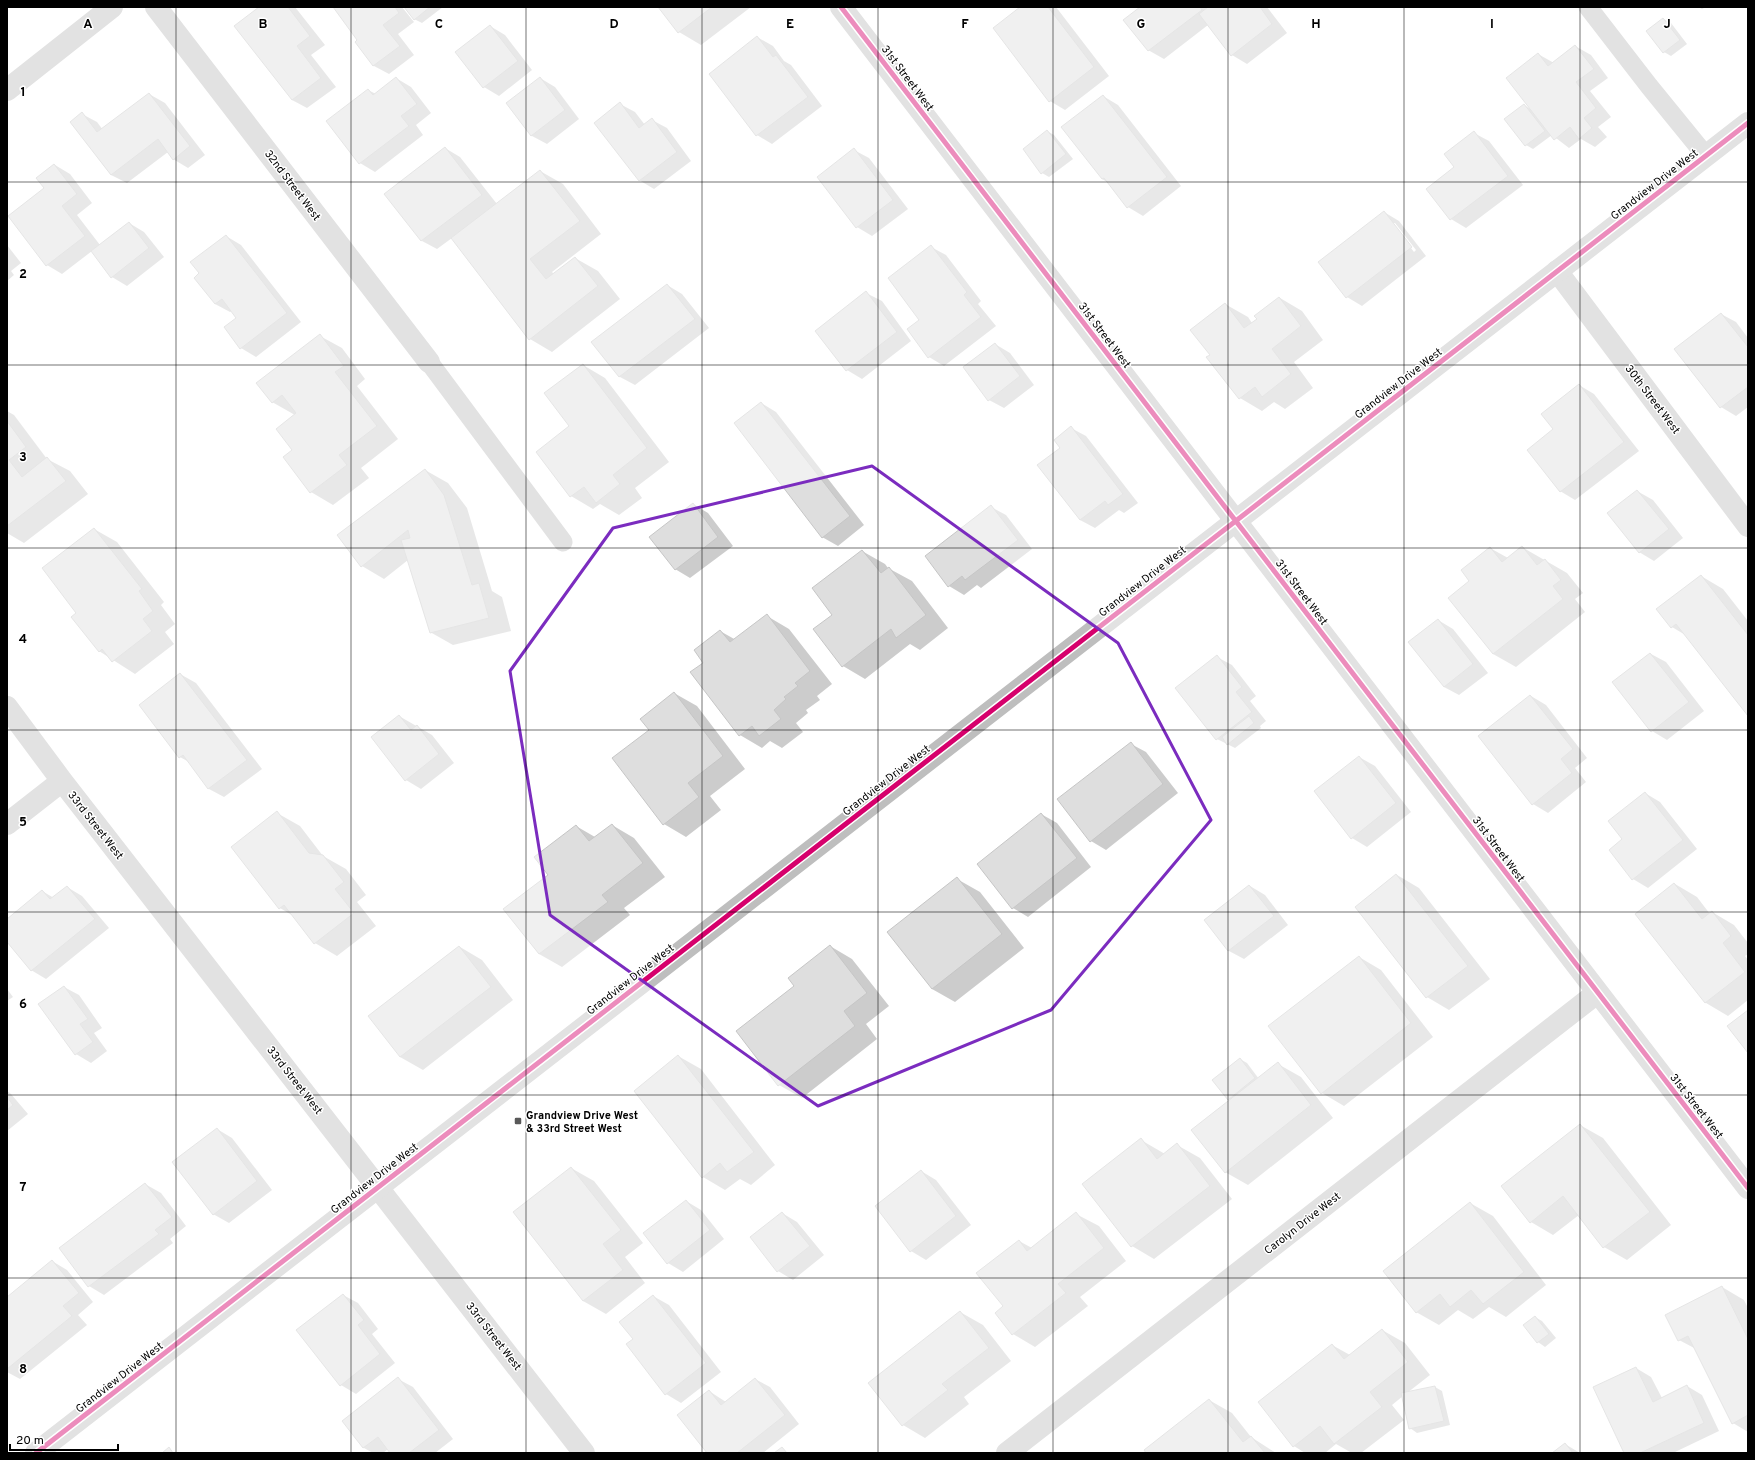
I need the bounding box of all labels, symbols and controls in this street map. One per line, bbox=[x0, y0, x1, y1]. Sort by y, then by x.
text: A bbox=[83, 17, 93, 33]
text: B bbox=[259, 17, 268, 33]
text: C bbox=[435, 17, 443, 33]
text: D bbox=[609, 17, 619, 33]
text: E bbox=[786, 17, 794, 33]
text: F bbox=[961, 17, 969, 33]
text: G bbox=[1137, 17, 1146, 33]
text: H bbox=[1311, 17, 1321, 33]
text: I bbox=[1490, 17, 1494, 33]
text: J bbox=[1663, 17, 1671, 33]
street label: 31st Street West bbox=[878, 43, 937, 114]
text: 1 bbox=[20, 85, 26, 101]
street label: Grandview Drive West bbox=[1608, 146, 1701, 223]
street label: 32nd Street West bbox=[261, 147, 323, 224]
text: 2 bbox=[19, 267, 27, 283]
street label: 31st Street West bbox=[1075, 300, 1134, 371]
street label: Grandview Drive West bbox=[1352, 345, 1445, 422]
street label: 30th Street West bbox=[1622, 362, 1683, 437]
text: 3 bbox=[19, 450, 27, 466]
street label: Grandview Drive West bbox=[1096, 543, 1189, 620]
street label: 31st Street West bbox=[1272, 557, 1331, 628]
text: 4 bbox=[19, 632, 27, 648]
street label: Grandview Drive West bbox=[840, 742, 933, 819]
street label: 33rd Street West bbox=[64, 789, 126, 863]
street label: 31st Street West bbox=[1469, 814, 1528, 885]
text: 5 bbox=[19, 815, 27, 831]
street label: Grandview Drive West bbox=[584, 941, 677, 1018]
text: 6 bbox=[19, 997, 27, 1013]
street label: 33rd Street West bbox=[263, 1044, 325, 1118]
street label: 31st Street West bbox=[1666, 1071, 1726, 1142]
place label: Grandview Drive West & 33rd Street West bbox=[526, 1109, 638, 1136]
marker: Grandview Drive West & 33rd Street West bbox=[513, 1116, 523, 1126]
street label: Grandview Drive West bbox=[328, 1140, 421, 1217]
text: 7 bbox=[20, 1180, 27, 1196]
street label: Carolyn Drive West bbox=[1262, 1190, 1344, 1258]
street label: 33rd Street West bbox=[462, 1300, 524, 1374]
street label: Grandview Drive West bbox=[73, 1339, 166, 1416]
text: 8 bbox=[19, 1362, 27, 1378]
scale bar bbox=[10, 1426, 118, 1452]
text: 20 m bbox=[16, 1433, 44, 1449]

